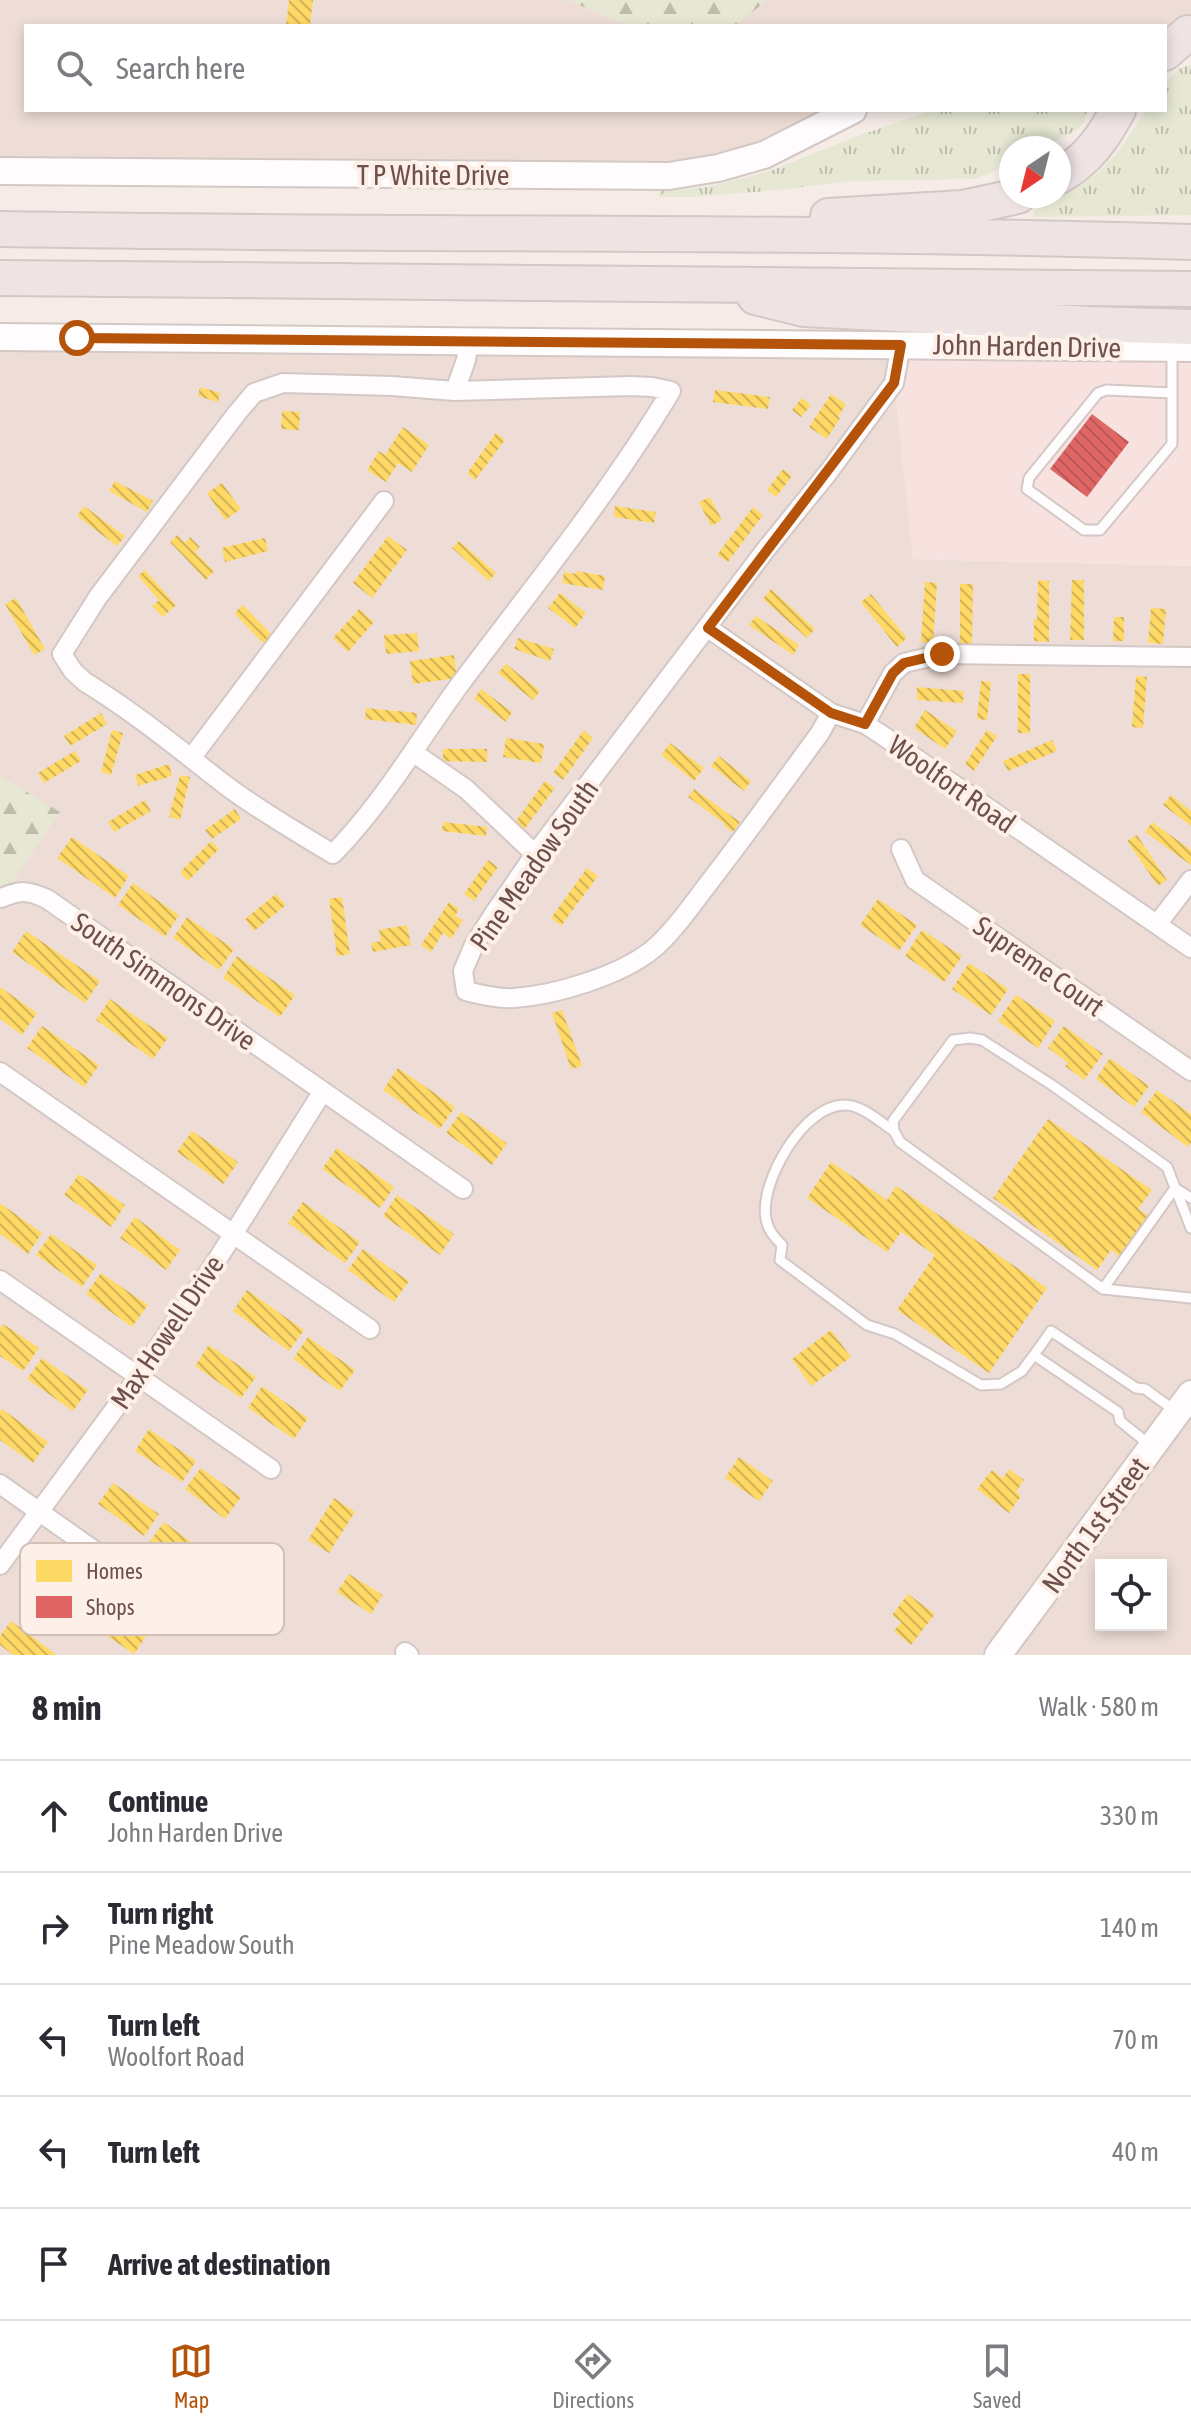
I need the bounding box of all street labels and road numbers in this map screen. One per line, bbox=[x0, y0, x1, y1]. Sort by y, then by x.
street label: T P White Drive bbox=[357, 159, 509, 191]
street label: John Harden Drive bbox=[933, 328, 1121, 364]
street label: Woolfort Road bbox=[882, 729, 1022, 839]
street label: Pine Meadow South bbox=[463, 773, 605, 957]
street label: South Simmons Drive bbox=[66, 906, 262, 1056]
street label: Supreme Court bbox=[968, 909, 1110, 1023]
street label: Max Howell Drive bbox=[104, 1249, 230, 1415]
street label: North 1st Street bbox=[1035, 1451, 1155, 1599]

